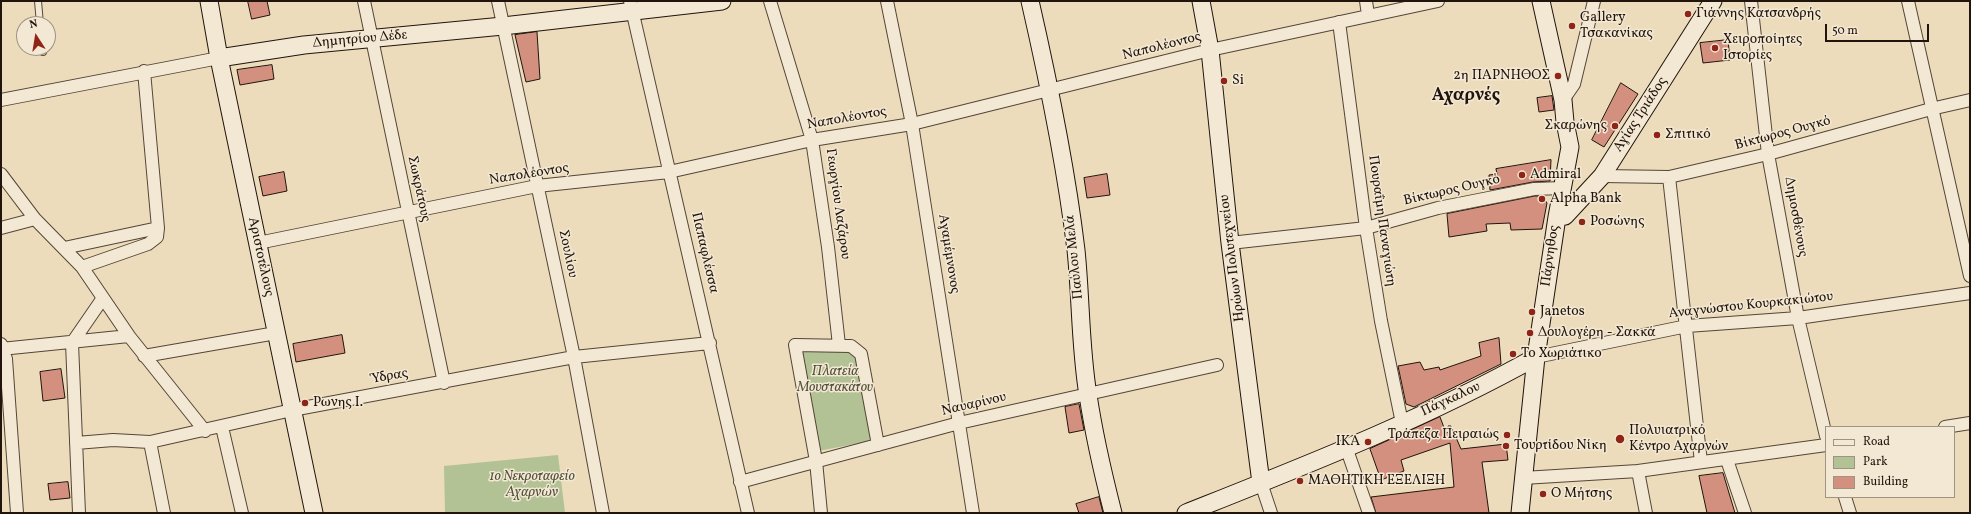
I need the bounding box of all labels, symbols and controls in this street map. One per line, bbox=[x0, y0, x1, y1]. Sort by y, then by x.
place label: Γιάννης Κατσανδρής bbox=[1696, 6, 1821, 22]
marker: Γιάννης Κατσανδρής bbox=[1683, 9, 1693, 19]
place label: Gallery Τσακανίκας bbox=[1580, 10, 1653, 42]
north arrow bbox=[16, 16, 56, 56]
scale bar bbox=[1827, 16, 1931, 42]
text: N bbox=[28, 17, 39, 33]
marker: Gallery Τσακανίκας bbox=[1567, 21, 1577, 31]
text: 50 m bbox=[1832, 23, 1858, 39]
street label: Δημητρίου Δέδε bbox=[312, 28, 408, 52]
street label: Ναπολέοντος bbox=[1121, 29, 1203, 65]
place label: Χειροποίητες Ιστορίες bbox=[1723, 32, 1802, 64]
marker: Χειροποίητες Ιστορίες bbox=[1710, 43, 1720, 53]
place label: 2η ΠΑΡΝΗΘΟΣ bbox=[1453, 68, 1550, 84]
marker: 2η ΠΑΡΝΗΘΟΣ bbox=[1553, 71, 1563, 81]
place label: Si bbox=[1232, 73, 1244, 89]
street label: Αγίας Τριάδος bbox=[1610, 74, 1672, 156]
marker: Si bbox=[1219, 76, 1229, 86]
district label: Αχαρνές bbox=[1432, 86, 1500, 108]
street label: Ναπολέοντος bbox=[806, 104, 888, 134]
street label: Βίκτωρος Ουγκό bbox=[1733, 113, 1833, 155]
place label: Σκαρώνης bbox=[1544, 118, 1607, 134]
marker: Σκαρώνης bbox=[1610, 121, 1620, 131]
place label: Σπιτικό bbox=[1665, 127, 1711, 143]
marker: Σπιτικό bbox=[1652, 130, 1662, 140]
street label: Γεωργίου Λαζάρου bbox=[821, 148, 853, 260]
street label: Σωκράτους bbox=[403, 154, 433, 224]
street label: Πουραΐμη Παναγιώτη bbox=[1363, 154, 1399, 288]
street label: Ναπολέοντος bbox=[488, 160, 570, 190]
place label: Admiral bbox=[1530, 167, 1581, 183]
marker: Admiral bbox=[1517, 170, 1527, 180]
street label: Βίκτωρος Ουγκό bbox=[1402, 172, 1502, 210]
street label: Δημοσθένους bbox=[1780, 176, 1810, 258]
place label: Alpha Bank bbox=[1550, 191, 1622, 207]
street label: Ηρώων Πολυτεχνείου bbox=[1217, 194, 1249, 322]
marker: Alpha Bank bbox=[1537, 194, 1547, 204]
street label: Παπαφλέσσα bbox=[686, 211, 722, 295]
street label: Αγαμέμνονος bbox=[933, 213, 963, 295]
street label: Παύλου Μελά bbox=[1062, 214, 1088, 300]
place label: Ροσώνης bbox=[1590, 214, 1644, 230]
street label: Αριστοτέλους bbox=[243, 216, 277, 298]
marker: Ροσώνης bbox=[1577, 217, 1587, 227]
street label: Πάρνηθος bbox=[1538, 224, 1564, 288]
street label: Σουλίου bbox=[554, 228, 580, 280]
street label: Αναγνώστου Κουρκακιώτου bbox=[1668, 289, 1834, 323]
place label: Janetos bbox=[1540, 304, 1585, 320]
marker: Janetos bbox=[1527, 307, 1537, 317]
place label: Δουλογέρη - Σακκά bbox=[1538, 325, 1656, 341]
marker: Δουλογέρη - Σακκά bbox=[1525, 328, 1535, 338]
place label: Το Χωριάτικο bbox=[1521, 346, 1602, 362]
marker: Το Χωριάτικο bbox=[1508, 349, 1518, 359]
park label: Πλατεία Μουστακάτου bbox=[797, 364, 873, 396]
street label: Ύδρας bbox=[371, 366, 409, 388]
street label: Πάγκαλου bbox=[1419, 379, 1483, 421]
street label: Ναυαρίνου bbox=[940, 389, 1008, 421]
place label: Ρωνης Ι. bbox=[313, 395, 363, 411]
marker: Ρωνης Ι. bbox=[300, 398, 310, 408]
place label: Πολυιατρικό Κέντρο Αχαρνών bbox=[1629, 423, 1728, 456]
legend bbox=[1825, 426, 1955, 498]
place label: Τράπεζα Πειραιώς bbox=[1388, 427, 1499, 443]
marker: Τράπεζα Πειραιώς bbox=[1502, 430, 1512, 440]
marker: Πολυιατρικό Κέντρο Αχαρνών bbox=[1614, 433, 1626, 445]
place label: ΙΚΑ bbox=[1336, 434, 1360, 450]
text: Road bbox=[1863, 434, 1890, 450]
marker: ΙΚΑ bbox=[1363, 437, 1373, 447]
place label: Τουρτίδου Νίκη bbox=[1514, 438, 1607, 454]
marker: Τουρτίδου Νίκη bbox=[1501, 441, 1511, 451]
text: Park bbox=[1863, 454, 1888, 470]
park label: 1ο Νεκροταφείο Αχαρνών bbox=[489, 469, 575, 502]
place label: ΜΑΘΗΤΙΚΗ ΕΞΕΛΙΞΗ bbox=[1308, 473, 1445, 489]
text: Building bbox=[1863, 474, 1908, 490]
marker: ΜΑΘΗΤΙΚΗ ΕΞΕΛΙΞΗ bbox=[1295, 476, 1305, 486]
place label: Ο Μήτσης bbox=[1551, 486, 1612, 502]
marker: Ο Μήτσης bbox=[1538, 489, 1548, 499]

